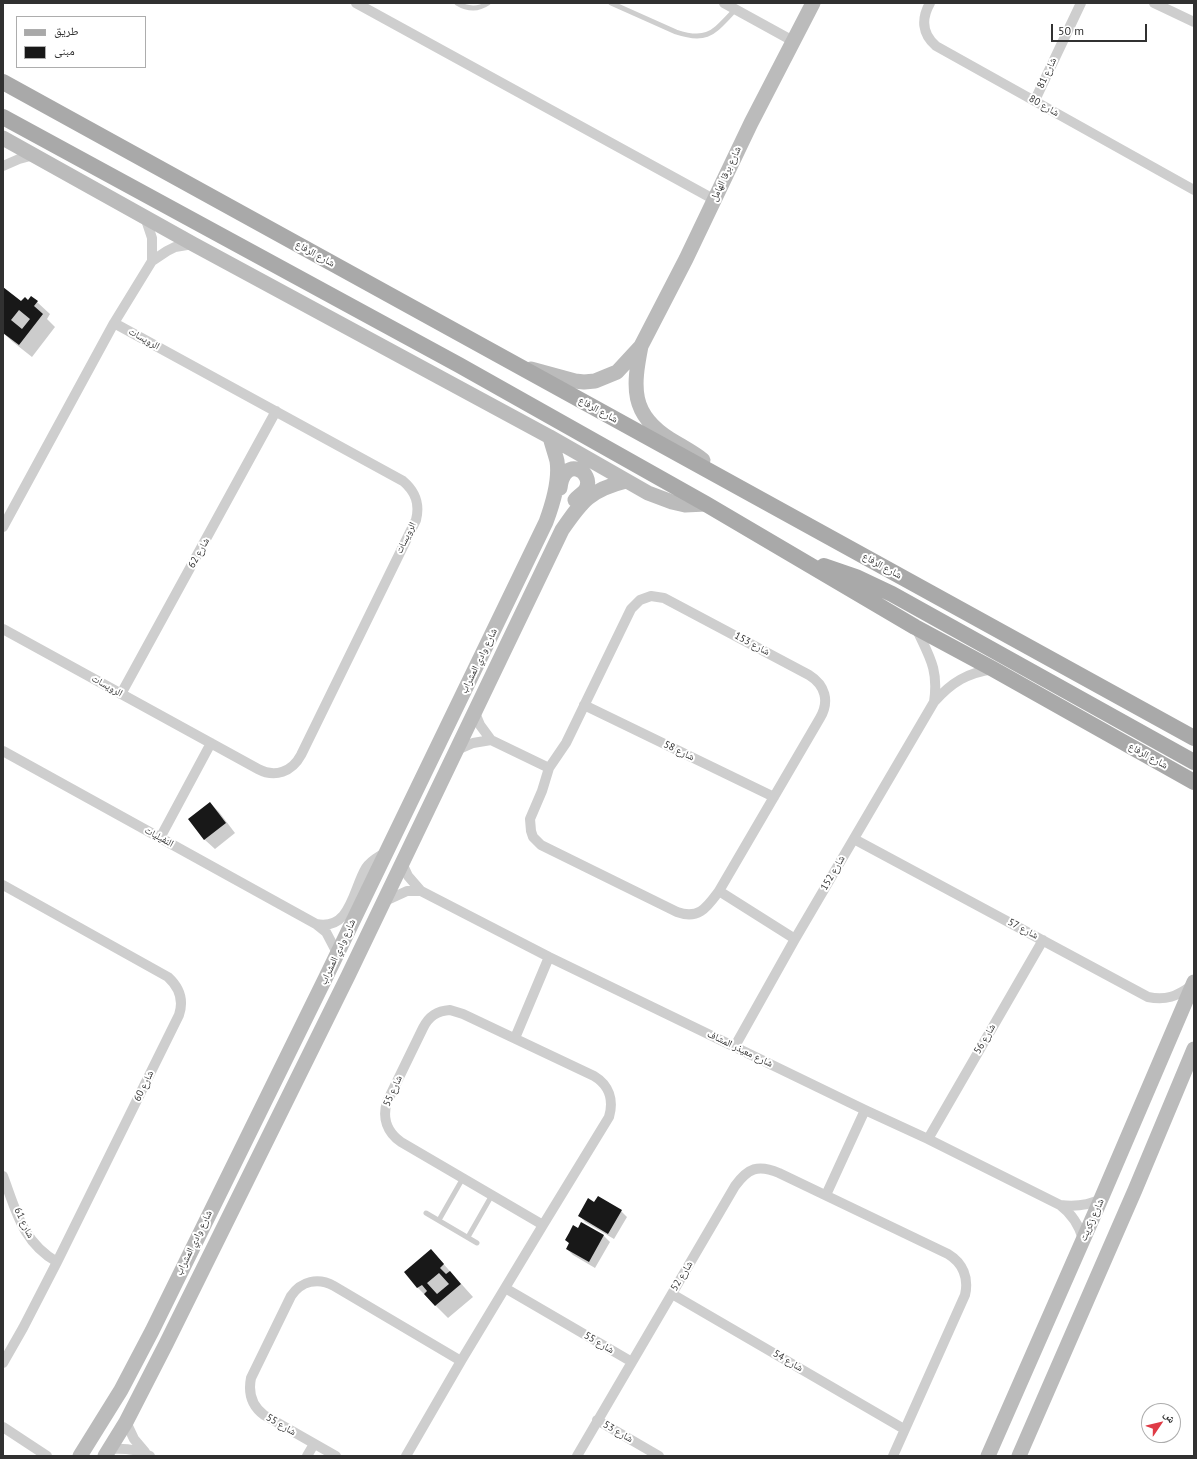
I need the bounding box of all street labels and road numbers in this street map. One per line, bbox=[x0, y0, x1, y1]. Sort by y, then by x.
street label: شارع 81 bbox=[1035, 56, 1059, 90]
street label: شارع 80 bbox=[1027, 93, 1061, 119]
street label: شارع برقا الهامل bbox=[708, 145, 744, 203]
street label: شارع الرفاع bbox=[293, 238, 337, 270]
street label: الرويسات bbox=[126, 326, 162, 352]
street label: شارع الرفاع bbox=[576, 394, 620, 426]
street label: الرويسات bbox=[393, 520, 419, 556]
street label: شارع 62 bbox=[186, 536, 212, 570]
street label: شارع الرفاع bbox=[860, 550, 904, 582]
street label: شارع وادي المشراب bbox=[458, 626, 500, 696]
street label: شارع 153 bbox=[732, 630, 772, 658]
street label: الرويسات bbox=[89, 673, 125, 699]
street label: شارع 58 bbox=[662, 738, 696, 764]
street label: شارع الرفاع bbox=[1126, 740, 1170, 772]
street label: النفيليات bbox=[142, 824, 176, 850]
street label: شارع 152 bbox=[818, 854, 848, 892]
street label: شارع 57 bbox=[1006, 916, 1040, 942]
street label: شارع وادي المشراب bbox=[318, 917, 358, 987]
street label: شارع 56 bbox=[972, 1022, 998, 1056]
street label: شارع معيذر المشاف bbox=[705, 1028, 775, 1070]
street label: شارع 60 bbox=[131, 1069, 157, 1103]
street label: شارع 55 bbox=[381, 1074, 405, 1108]
street label: شارع زكريت bbox=[1077, 1197, 1107, 1243]
street label: شارع 61 bbox=[11, 1206, 37, 1240]
street label: شارع وادي المشراب bbox=[173, 1208, 215, 1278]
street label: شارع 52 bbox=[668, 1259, 696, 1293]
street label: شارع 55 bbox=[582, 1330, 616, 1356]
street label: شارع 54 bbox=[771, 1348, 805, 1374]
street label: شارع 55 bbox=[264, 1412, 298, 1438]
street label: شارع 53 bbox=[601, 1419, 635, 1445]

